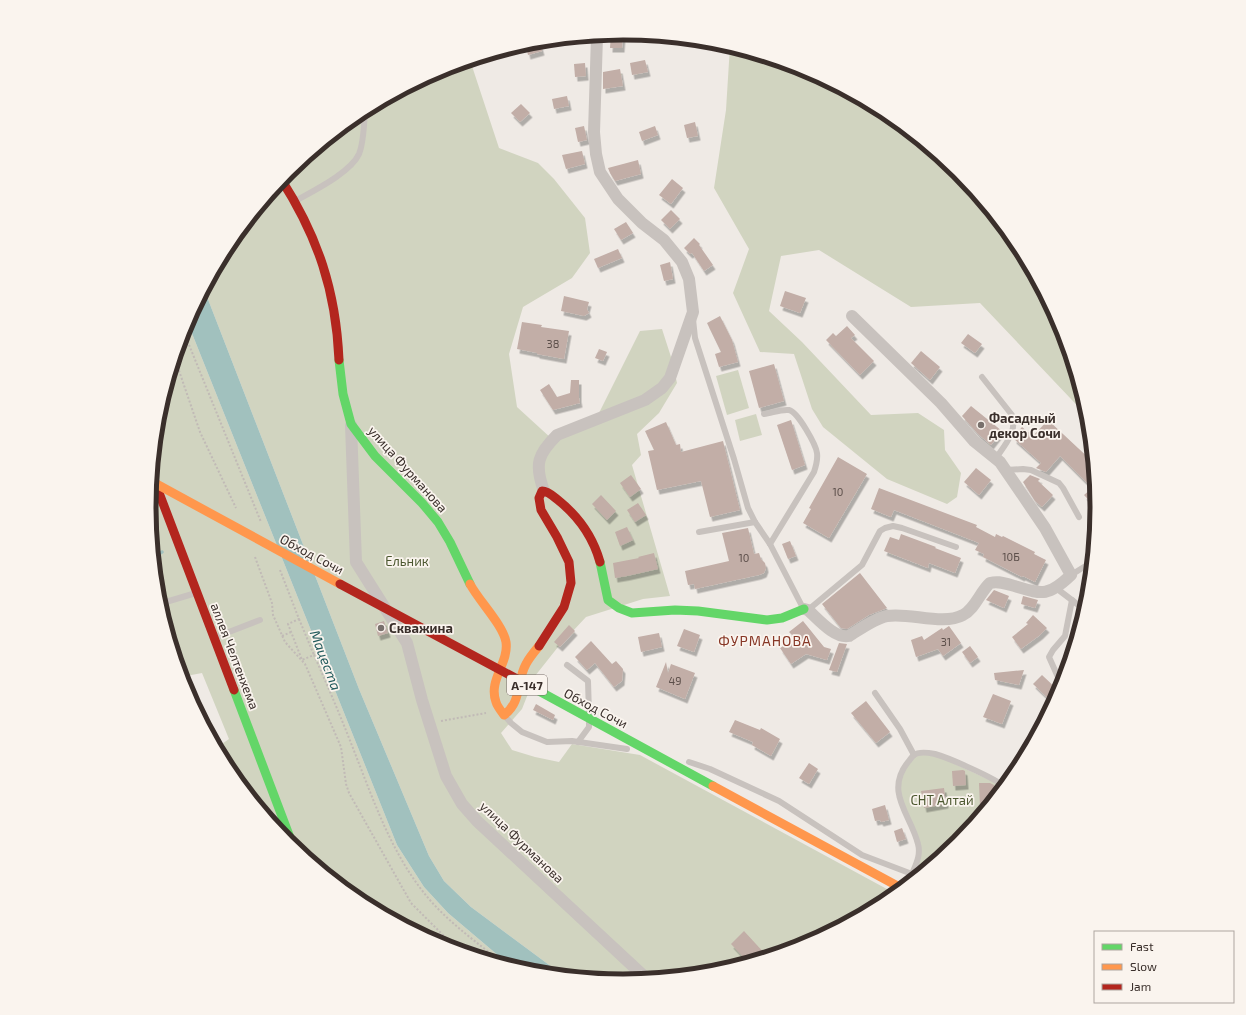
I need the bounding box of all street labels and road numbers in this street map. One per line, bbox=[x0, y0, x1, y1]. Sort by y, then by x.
street label: улица Фурманова bbox=[365, 423, 451, 515]
street label: Обход Сочи bbox=[277, 531, 347, 577]
street label: аллея Челтенхема bbox=[207, 601, 263, 711]
road number: А-147 bbox=[507, 675, 547, 695]
street label: Обход Сочи bbox=[561, 685, 631, 731]
street label: улица Фурманова bbox=[477, 798, 567, 886]

